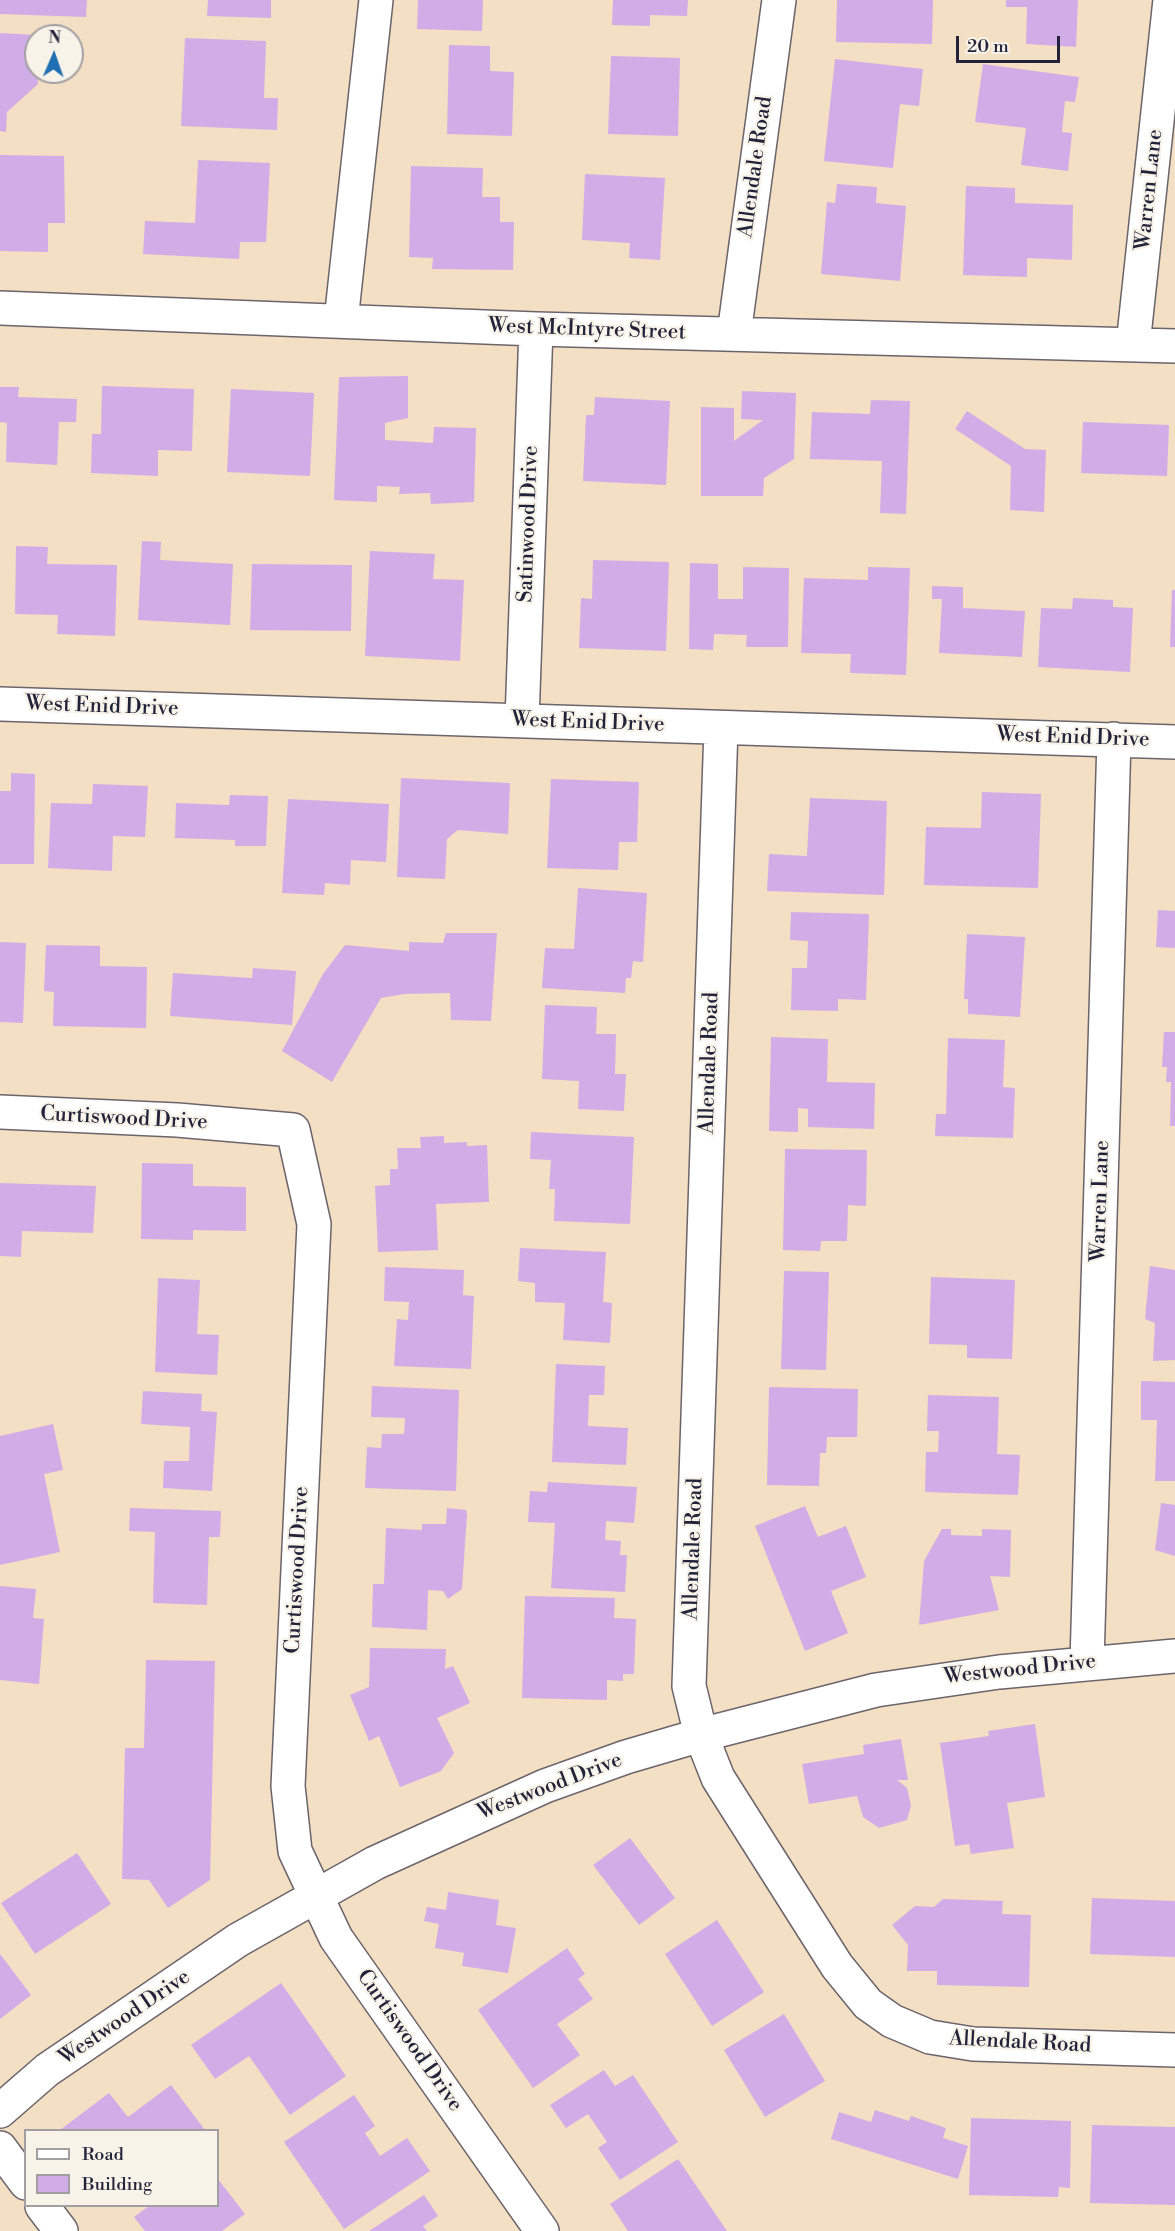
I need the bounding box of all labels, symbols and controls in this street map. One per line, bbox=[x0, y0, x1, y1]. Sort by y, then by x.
north arrow bbox=[24, 24, 84, 84]
scale bar bbox=[959, 24, 1062, 62]
text: N bbox=[48, 28, 61, 48]
text: 20 m bbox=[967, 35, 1009, 58]
street label: Allendale Road bbox=[734, 95, 778, 239]
street label: Warren Lane bbox=[1131, 128, 1169, 252]
street label: West McIntyre Street bbox=[488, 314, 686, 346]
street label: Satinwood Drive bbox=[514, 445, 544, 603]
street label: West Enid Drive bbox=[25, 692, 179, 722]
street label: West Enid Drive bbox=[511, 708, 665, 738]
street label: West Enid Drive bbox=[996, 723, 1150, 753]
street label: Allendale Road bbox=[695, 991, 725, 1135]
street label: Curtiswood Drive bbox=[40, 1102, 208, 1136]
street label: Warren Lane bbox=[1086, 1140, 1116, 1262]
street label: Allendale Road bbox=[679, 1477, 709, 1621]
street label: Curtiswood Drive bbox=[281, 1486, 315, 1654]
street label: Westwood Drive bbox=[943, 1649, 1097, 1691]
street label: Westwood Drive bbox=[474, 1748, 626, 1826]
street label: Westwood Drive bbox=[55, 1965, 195, 2071]
street label: Curtiswood Drive bbox=[351, 1965, 467, 2117]
street label: Allendale Road bbox=[948, 2027, 1092, 2059]
legend bbox=[24, 2129, 219, 2207]
text: Road bbox=[82, 2143, 124, 2166]
text: Building bbox=[82, 2173, 152, 2196]

